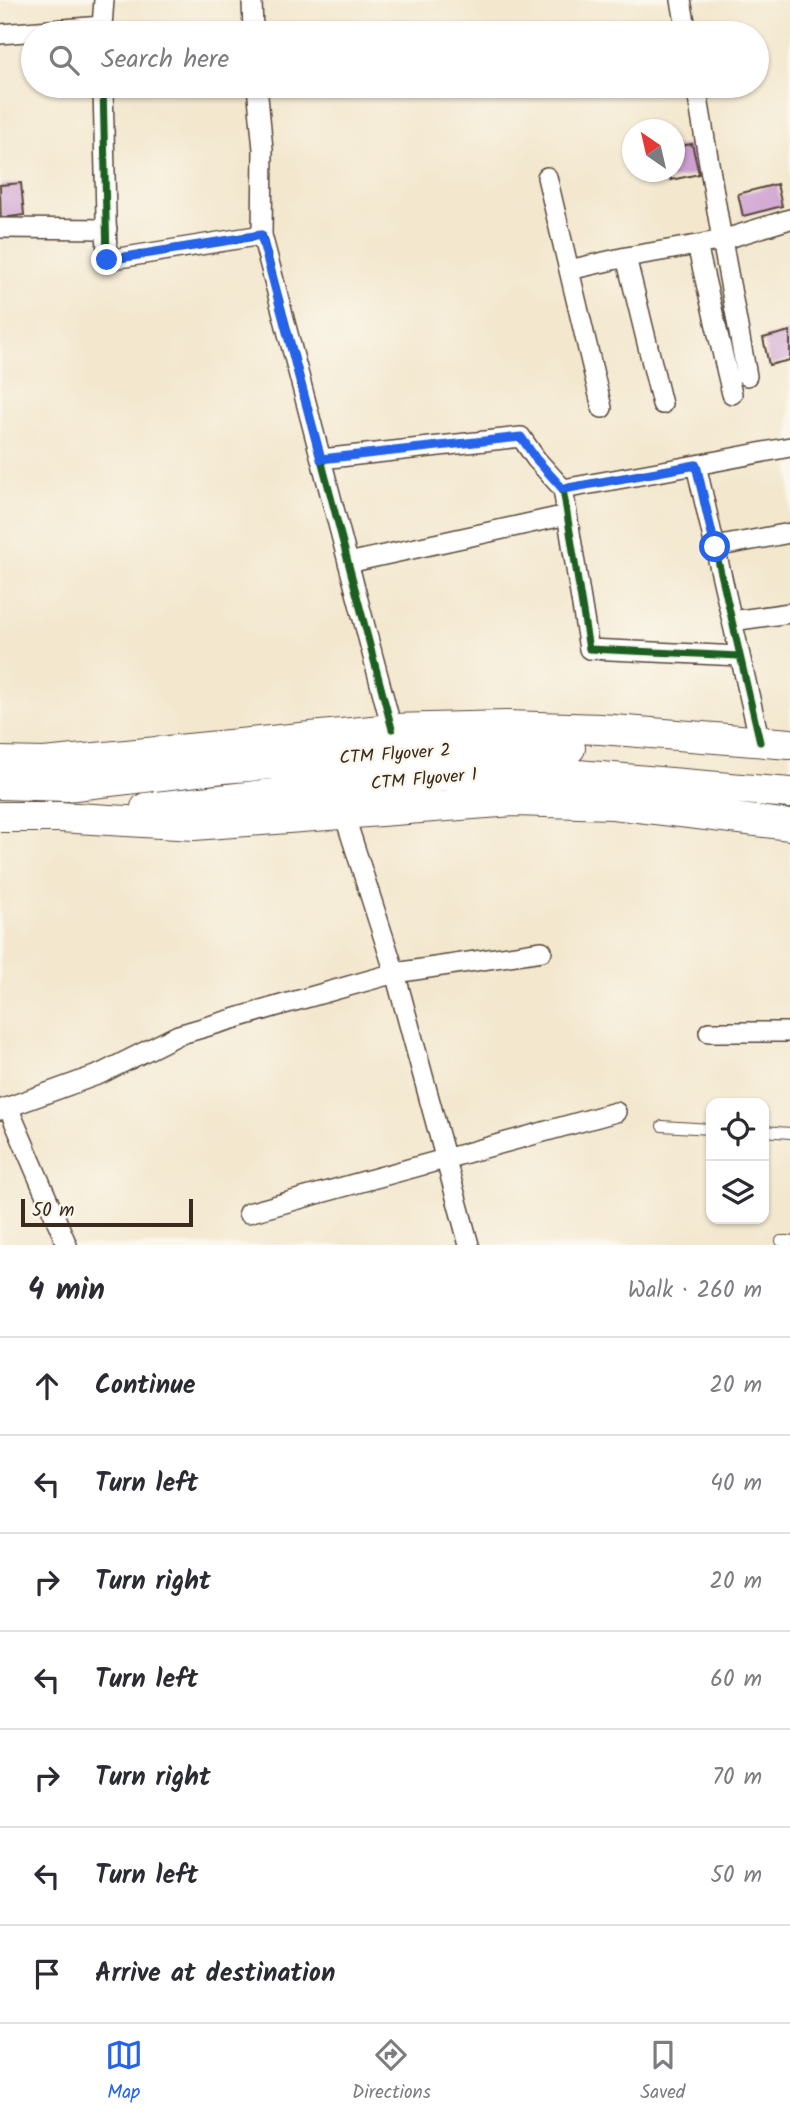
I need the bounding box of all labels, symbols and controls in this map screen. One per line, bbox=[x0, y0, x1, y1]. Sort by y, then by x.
search box bbox=[21, 21, 769, 98]
text: Search here bbox=[101, 39, 229, 81]
icon: search bbox=[45, 41, 83, 79]
north arrow bbox=[622, 119, 685, 182]
route end bbox=[91, 244, 122, 275]
route start bbox=[699, 531, 730, 562]
street label: CTM Flyover 2 bbox=[338, 737, 452, 773]
street label: CTM Flyover 1 bbox=[370, 761, 478, 799]
map controls bbox=[706, 1098, 769, 1224]
button: locate bbox=[706, 1098, 769, 1161]
button: layers bbox=[706, 1161, 769, 1224]
scale bar bbox=[21, 1196, 192, 1228]
text: 50 m bbox=[32, 1196, 74, 1226]
text: 4 min bbox=[28, 1267, 105, 1315]
text: Walk · 260 m bbox=[628, 1273, 762, 1309]
text: Continue bbox=[95, 1365, 196, 1407]
icon: ahead bbox=[28, 1367, 66, 1405]
text: 20 m bbox=[710, 1368, 762, 1404]
text: Turn left bbox=[95, 1463, 198, 1505]
icon: left bbox=[28, 1465, 66, 1503]
text: 40 m bbox=[710, 1466, 762, 1502]
text: Turn right bbox=[95, 1561, 211, 1603]
icon: right bbox=[28, 1563, 66, 1601]
text: 20 m bbox=[710, 1564, 762, 1600]
text: Turn left bbox=[95, 1659, 198, 1701]
icon: left bbox=[28, 1661, 66, 1699]
text: 60 m bbox=[710, 1662, 762, 1698]
text: Turn right bbox=[95, 1757, 211, 1799]
icon: right bbox=[28, 1759, 66, 1797]
text: 70 m bbox=[712, 1760, 762, 1796]
text: Turn left bbox=[95, 1855, 198, 1897]
icon: left bbox=[28, 1857, 66, 1895]
text: 50 m bbox=[711, 1858, 762, 1894]
text: Arrive at destination bbox=[95, 1953, 335, 1995]
icon: arrive bbox=[28, 1955, 66, 1993]
tab: Map bbox=[105, 2036, 143, 2108]
tab: Directions bbox=[352, 2036, 431, 2108]
tab: Saved bbox=[640, 2036, 685, 2108]

